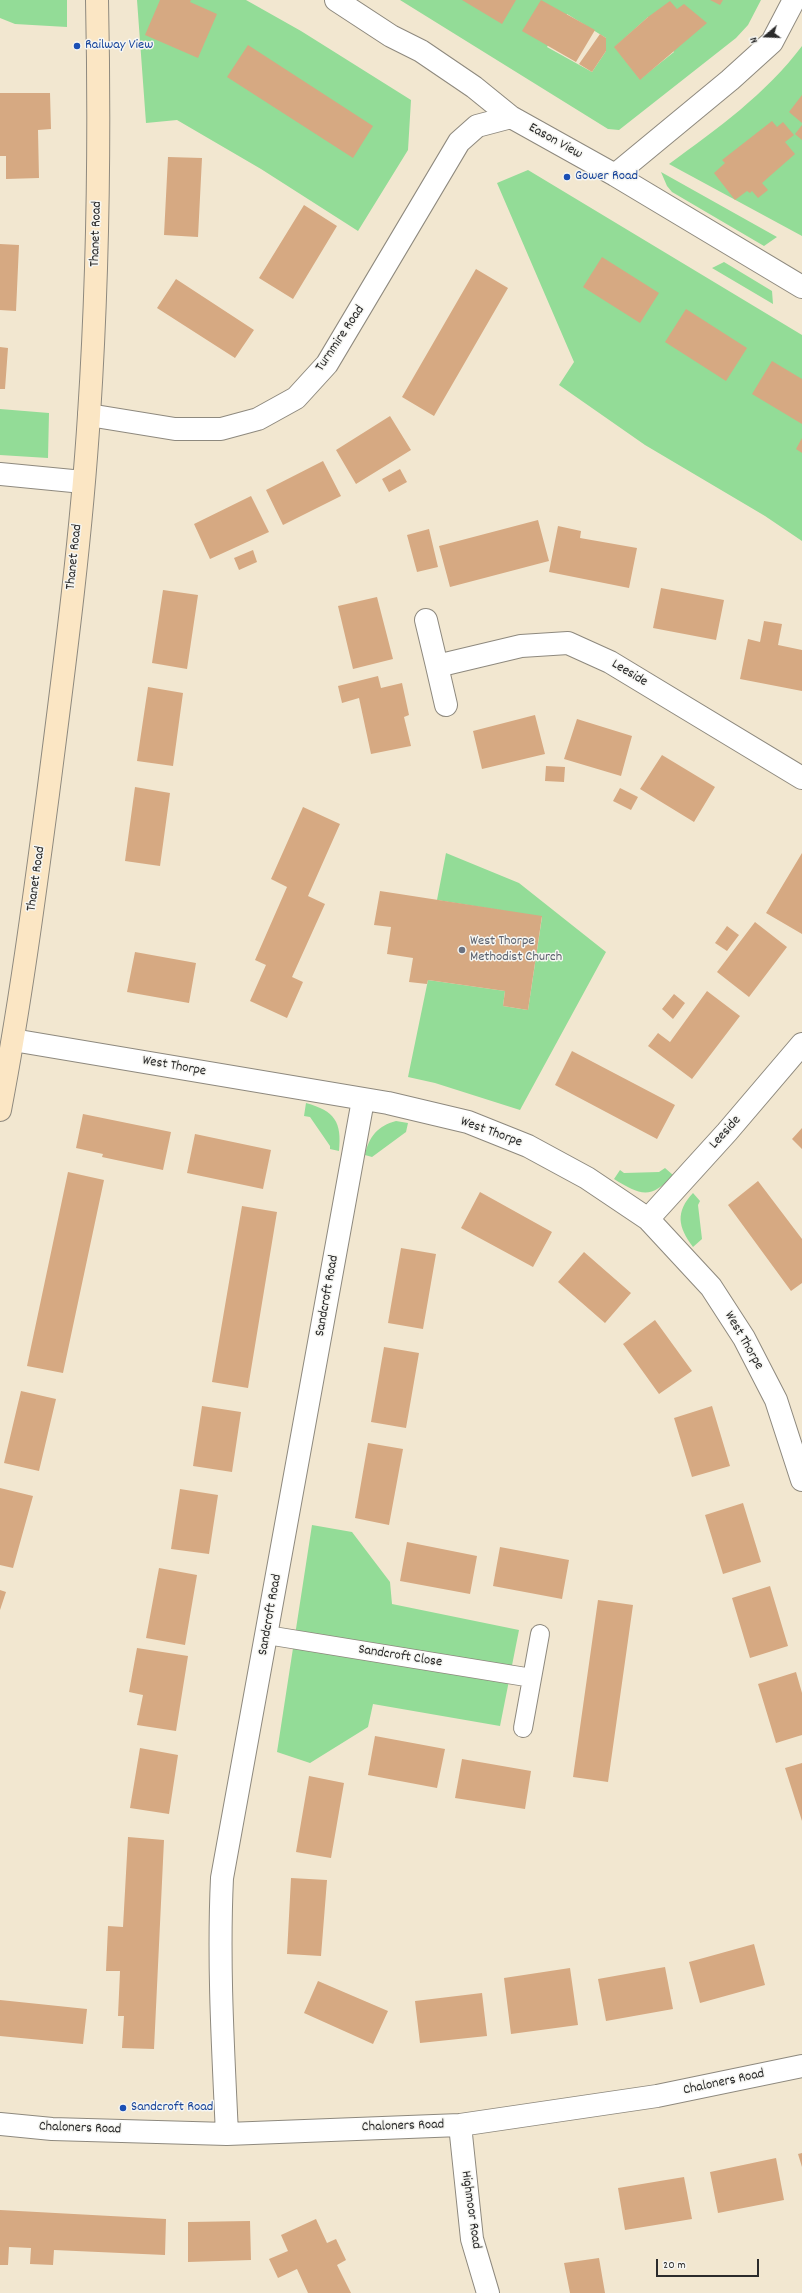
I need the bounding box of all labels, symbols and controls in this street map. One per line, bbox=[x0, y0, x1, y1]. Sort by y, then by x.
north arrow bbox=[746, 16, 786, 56]
text: N bbox=[746, 35, 763, 45]
place label: Railway View bbox=[85, 38, 153, 54]
marker: Railway View bbox=[72, 41, 82, 51]
street label: Eason View bbox=[525, 120, 585, 164]
place label: Gower Road bbox=[575, 169, 638, 185]
marker: Gower Road bbox=[562, 172, 572, 182]
street label: Thanet Road bbox=[87, 201, 107, 267]
street label: Turnmire Road bbox=[313, 303, 369, 375]
street label: Thanet Road bbox=[63, 523, 87, 591]
street label: Leeside bbox=[608, 657, 650, 691]
street label: Thanet Road bbox=[24, 845, 50, 913]
place label: West Thorpe Methodist Church bbox=[470, 934, 562, 966]
marker: West Thorpe Methodist Church bbox=[457, 945, 467, 955]
street label: West Thorpe bbox=[141, 1053, 207, 1081]
street label: Leeside bbox=[707, 1113, 745, 1153]
street label: West Thorpe bbox=[458, 1114, 524, 1152]
street label: Sandcroft Road bbox=[313, 1254, 343, 1338]
street label: West Thorpe bbox=[720, 1309, 766, 1373]
street label: Sandcroft Road bbox=[256, 1573, 286, 1657]
street label: Sandcroft Close bbox=[357, 1642, 443, 1672]
street label: Chaloners Road bbox=[682, 2066, 766, 2100]
place label: Sandcroft Road bbox=[131, 2100, 213, 2116]
marker: Sandcroft Road bbox=[118, 2103, 128, 2113]
street label: Chaloners Road bbox=[361, 2117, 445, 2137]
street label: Chaloners Road bbox=[38, 2119, 122, 2139]
street label: Highmoor Road bbox=[456, 2170, 484, 2250]
scale bar bbox=[658, 2251, 761, 2277]
text: 20 m bbox=[663, 2257, 686, 2274]

